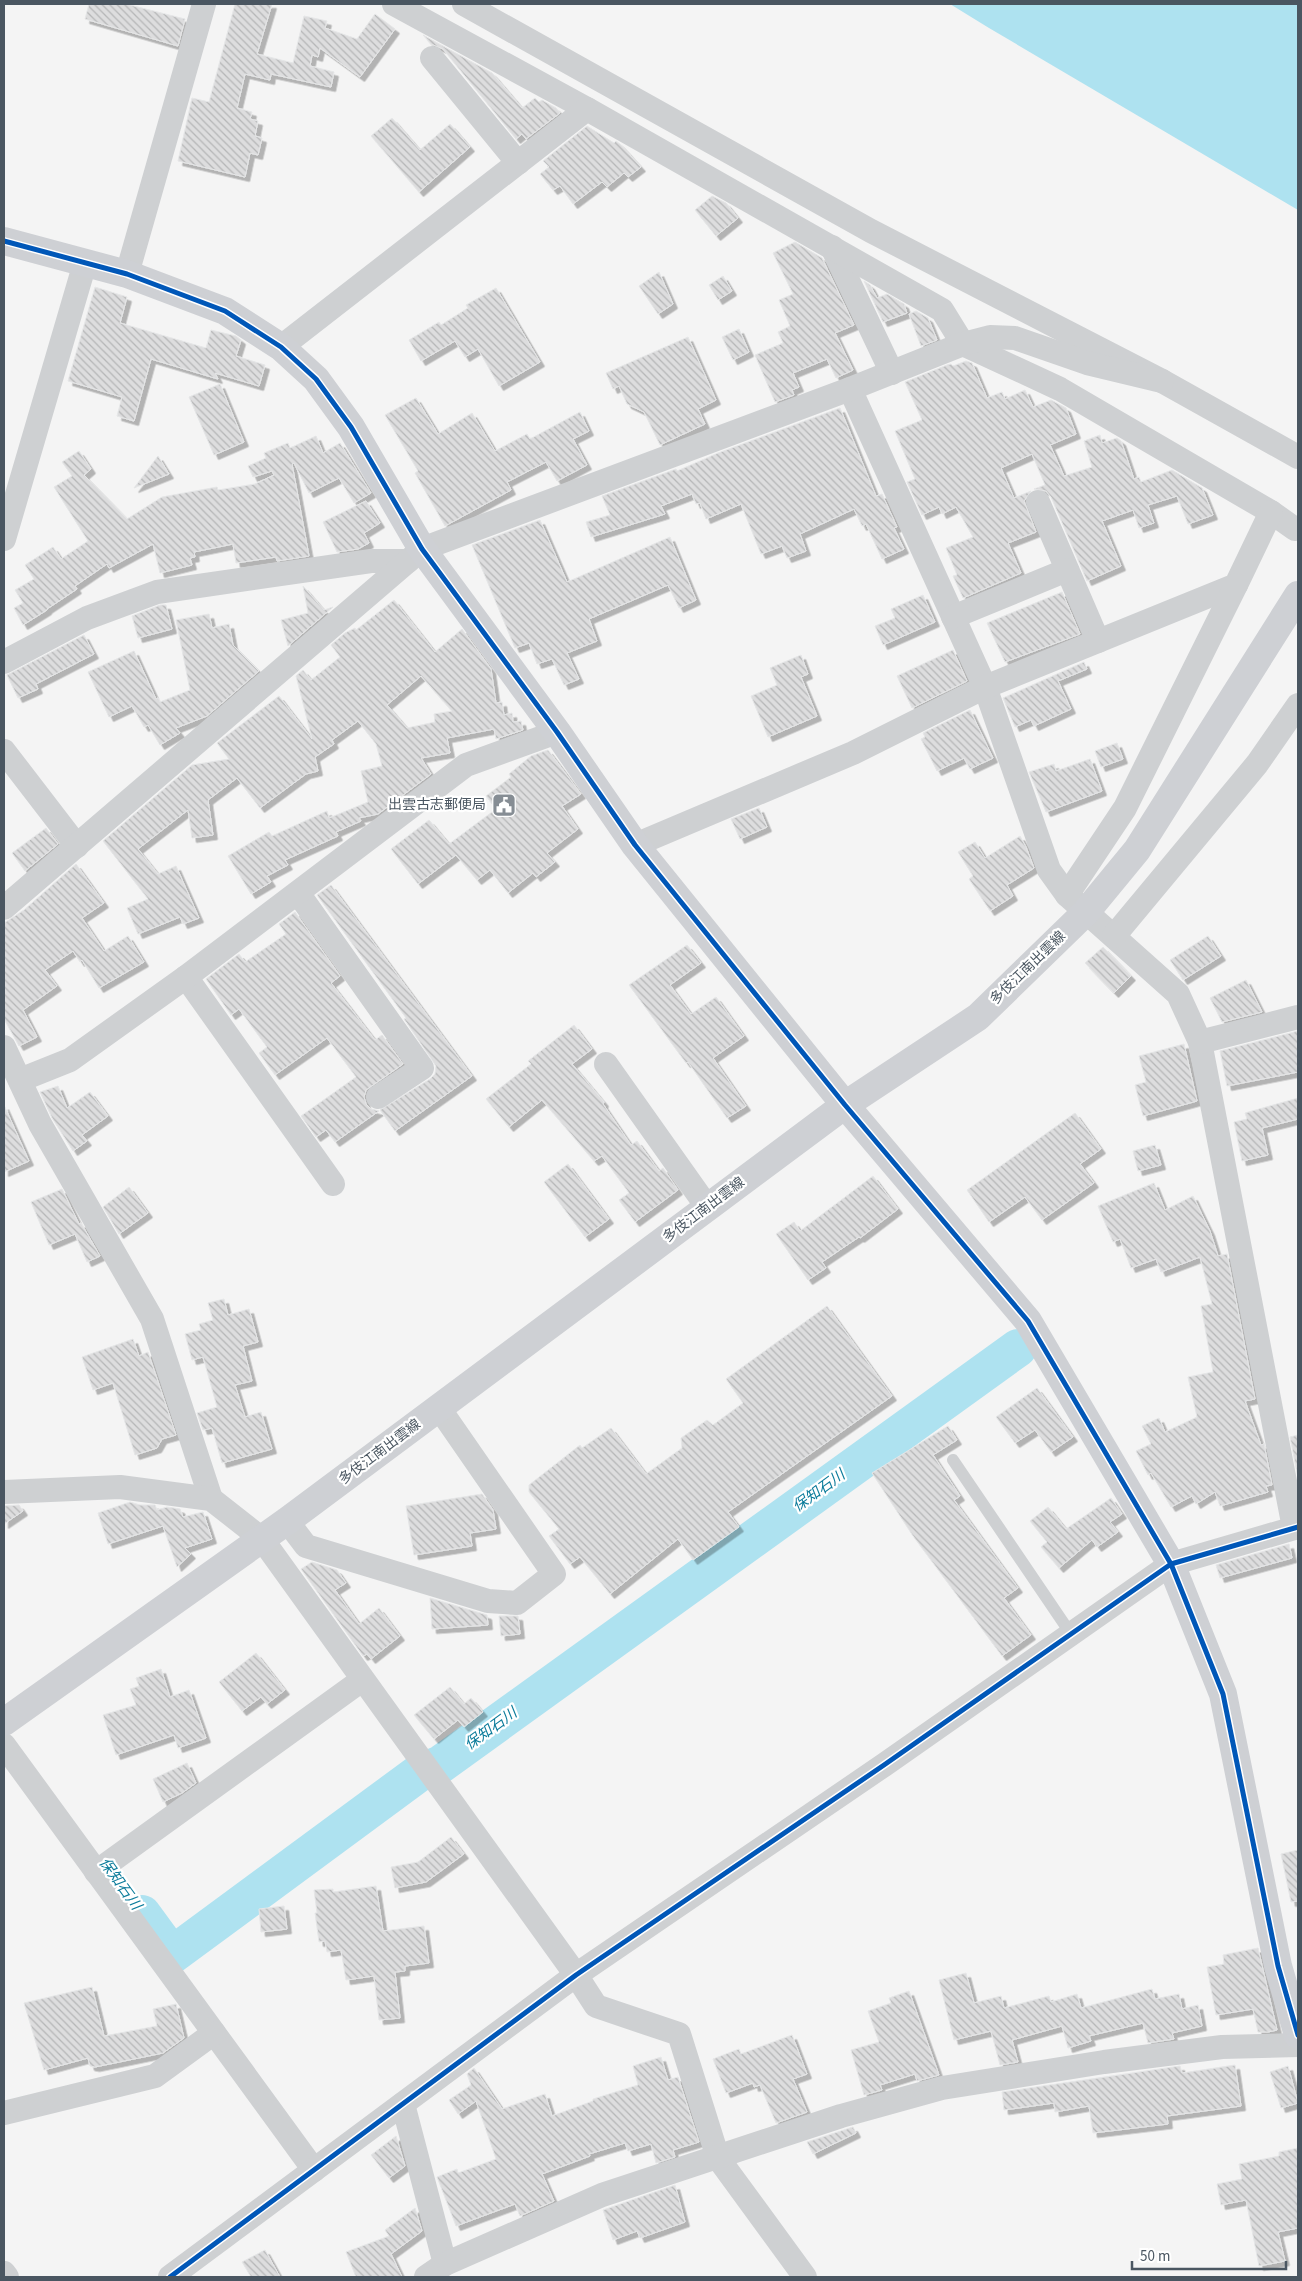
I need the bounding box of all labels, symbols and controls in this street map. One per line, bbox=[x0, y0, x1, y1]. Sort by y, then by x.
public building icon: 出雲古志郵便局 bbox=[491, 792, 517, 818]
place label: 出雲古志郵便局 bbox=[388, 795, 486, 815]
street label: 多伎江南出雲線 bbox=[986, 927, 1070, 1009]
street label: 多伎江南出雲線 bbox=[659, 1173, 749, 1247]
street label: 多伎江南出雲線 bbox=[335, 1415, 425, 1489]
water label: 保知石川 bbox=[789, 1464, 851, 1517]
water label: 保知石川 bbox=[461, 1702, 523, 1755]
water label: 保知石川 bbox=[94, 1854, 147, 1916]
scale bar bbox=[1132, 2238, 1286, 2270]
text: 50 m bbox=[1140, 2246, 1170, 2267]

